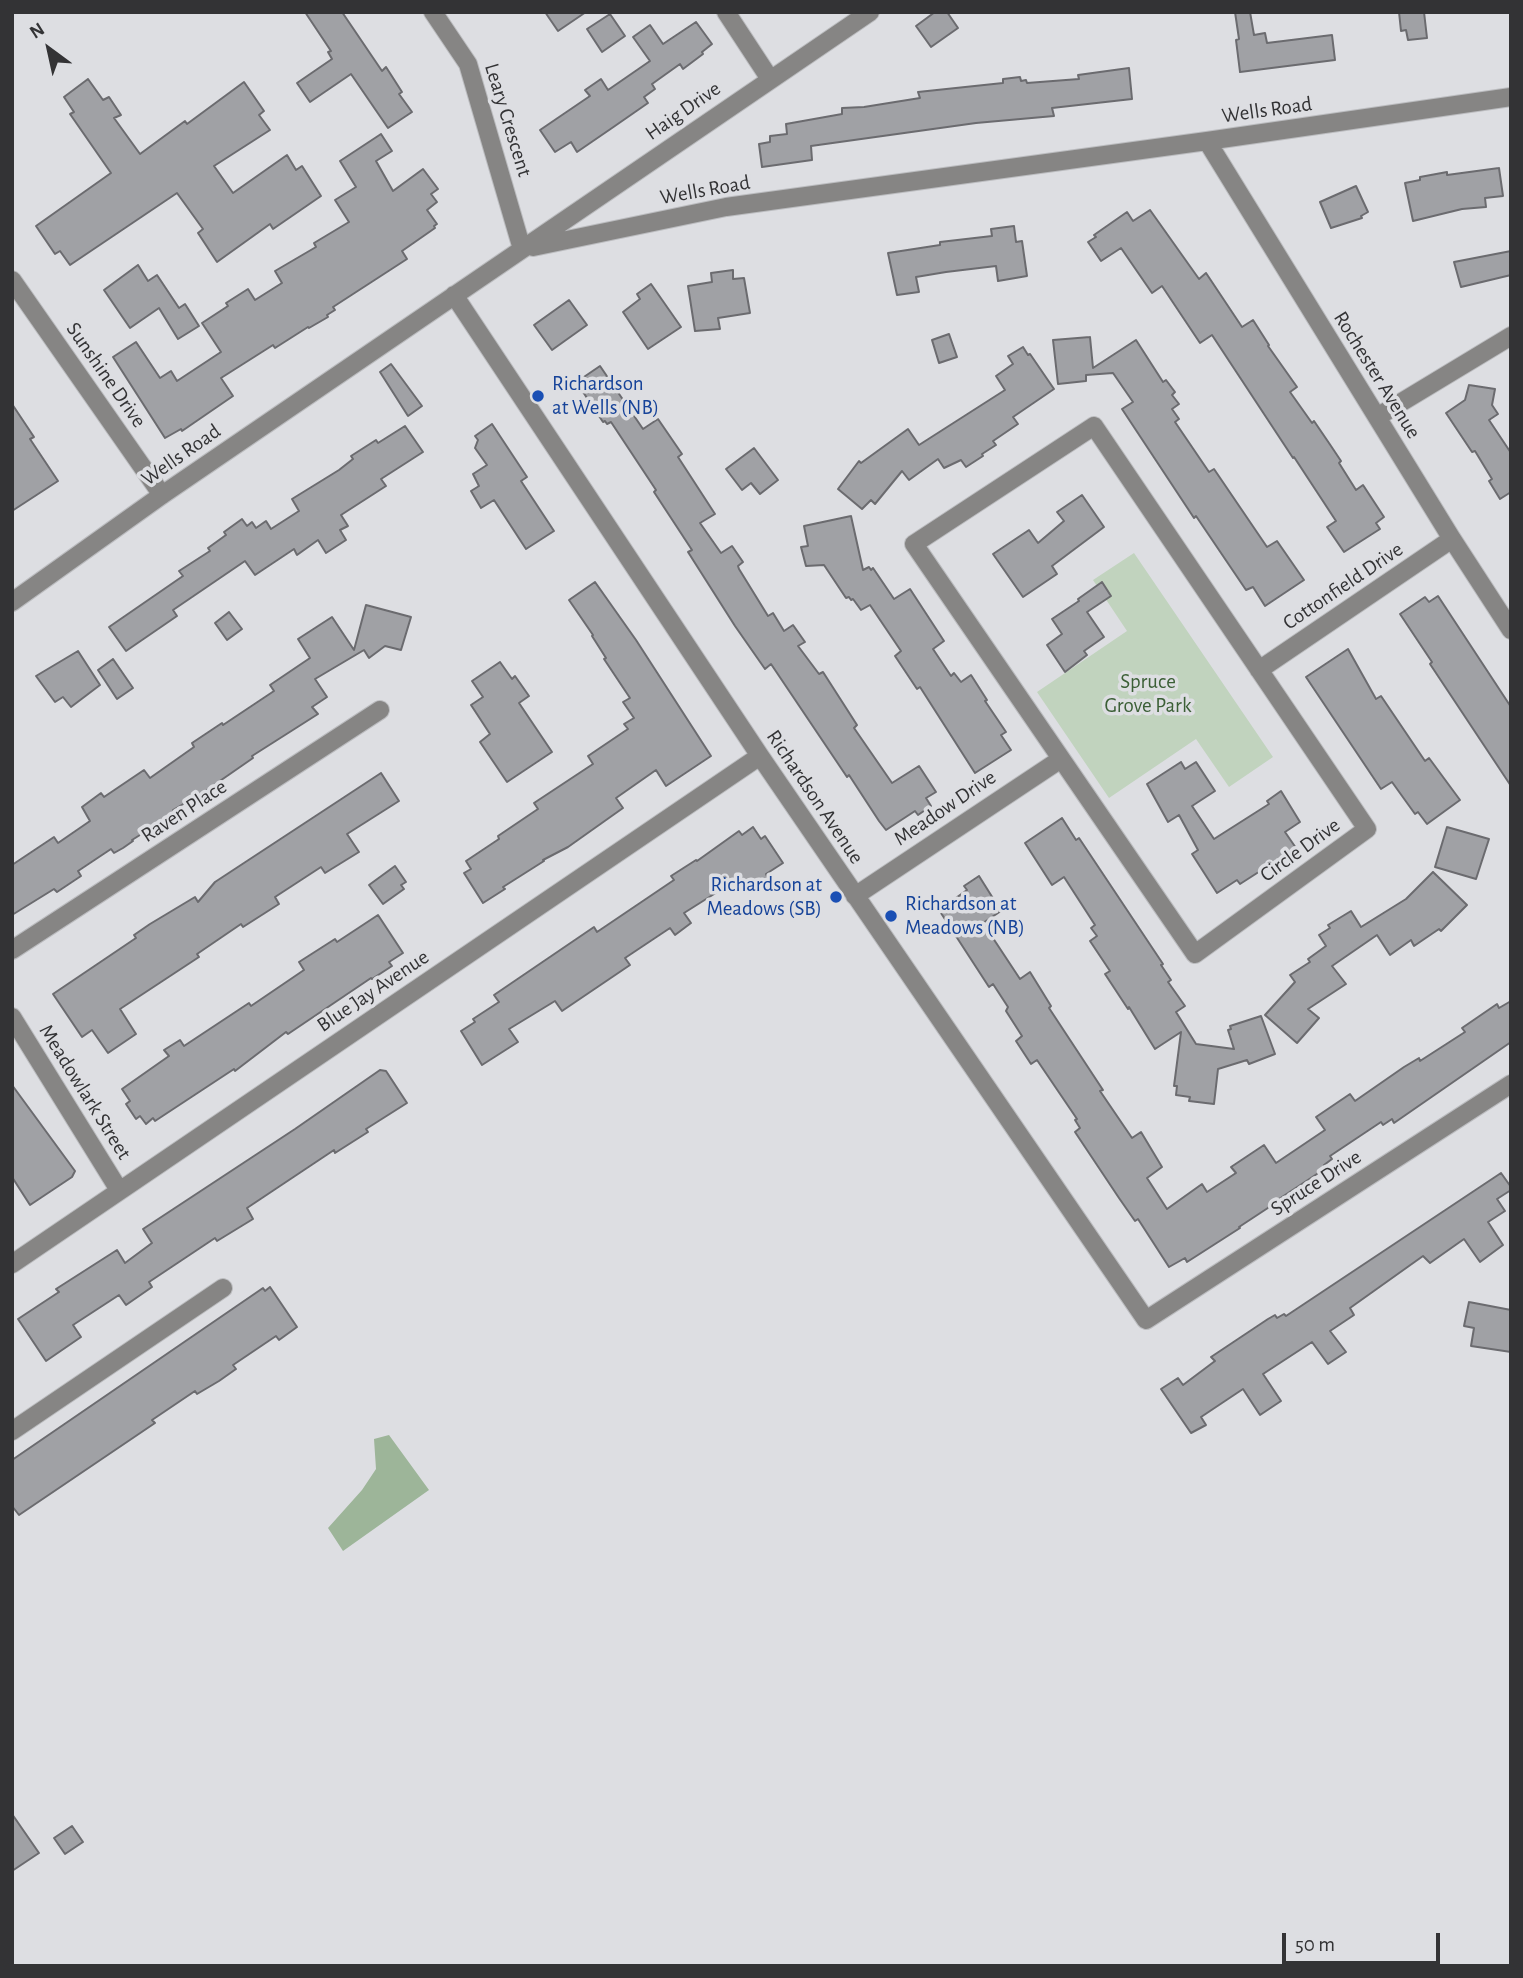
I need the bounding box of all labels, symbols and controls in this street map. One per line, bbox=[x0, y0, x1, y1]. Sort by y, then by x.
north arrow bbox=[14, 14, 84, 84]
text: N bbox=[27, 19, 48, 43]
street label: Leary Crescent bbox=[479, 60, 537, 180]
street label: Haig Drive bbox=[641, 76, 725, 146]
street label: Wells Road bbox=[1220, 91, 1314, 129]
street label: Wells Road bbox=[658, 170, 752, 210]
street label: Rochester Avenue bbox=[1328, 307, 1426, 443]
street label: Sunshine Drive bbox=[60, 318, 152, 432]
place label: Richardson at Wells (NB) bbox=[552, 371, 659, 421]
marker: Richardson at Wells (NB) bbox=[530, 388, 546, 404]
street label: Wells Road bbox=[137, 419, 225, 491]
street label: Cottonfield Drive bbox=[1278, 537, 1408, 635]
park label: Spruce Grove Park bbox=[1105, 669, 1191, 719]
street label: Richardson Avenue bbox=[761, 725, 869, 869]
street label: Meadow Drive bbox=[889, 765, 1001, 851]
street label: Raven Place bbox=[137, 774, 231, 848]
street label: Circle Drive bbox=[1255, 813, 1345, 887]
place label: Richardson at Meadows (SB) bbox=[707, 872, 822, 922]
marker: Richardson at Meadows (SB) bbox=[828, 889, 844, 905]
place label: Richardson at Meadows (NB) bbox=[905, 891, 1025, 941]
marker: Richardson at Meadows (NB) bbox=[883, 908, 899, 924]
street label: Blue Jay Avenue bbox=[312, 944, 434, 1038]
street label: Meadowlark Street bbox=[33, 1020, 137, 1164]
street label: Spruce Drive bbox=[1266, 1144, 1366, 1222]
scale bar bbox=[1285, 1918, 1442, 1962]
text: 50 m bbox=[1295, 1934, 1335, 1955]

